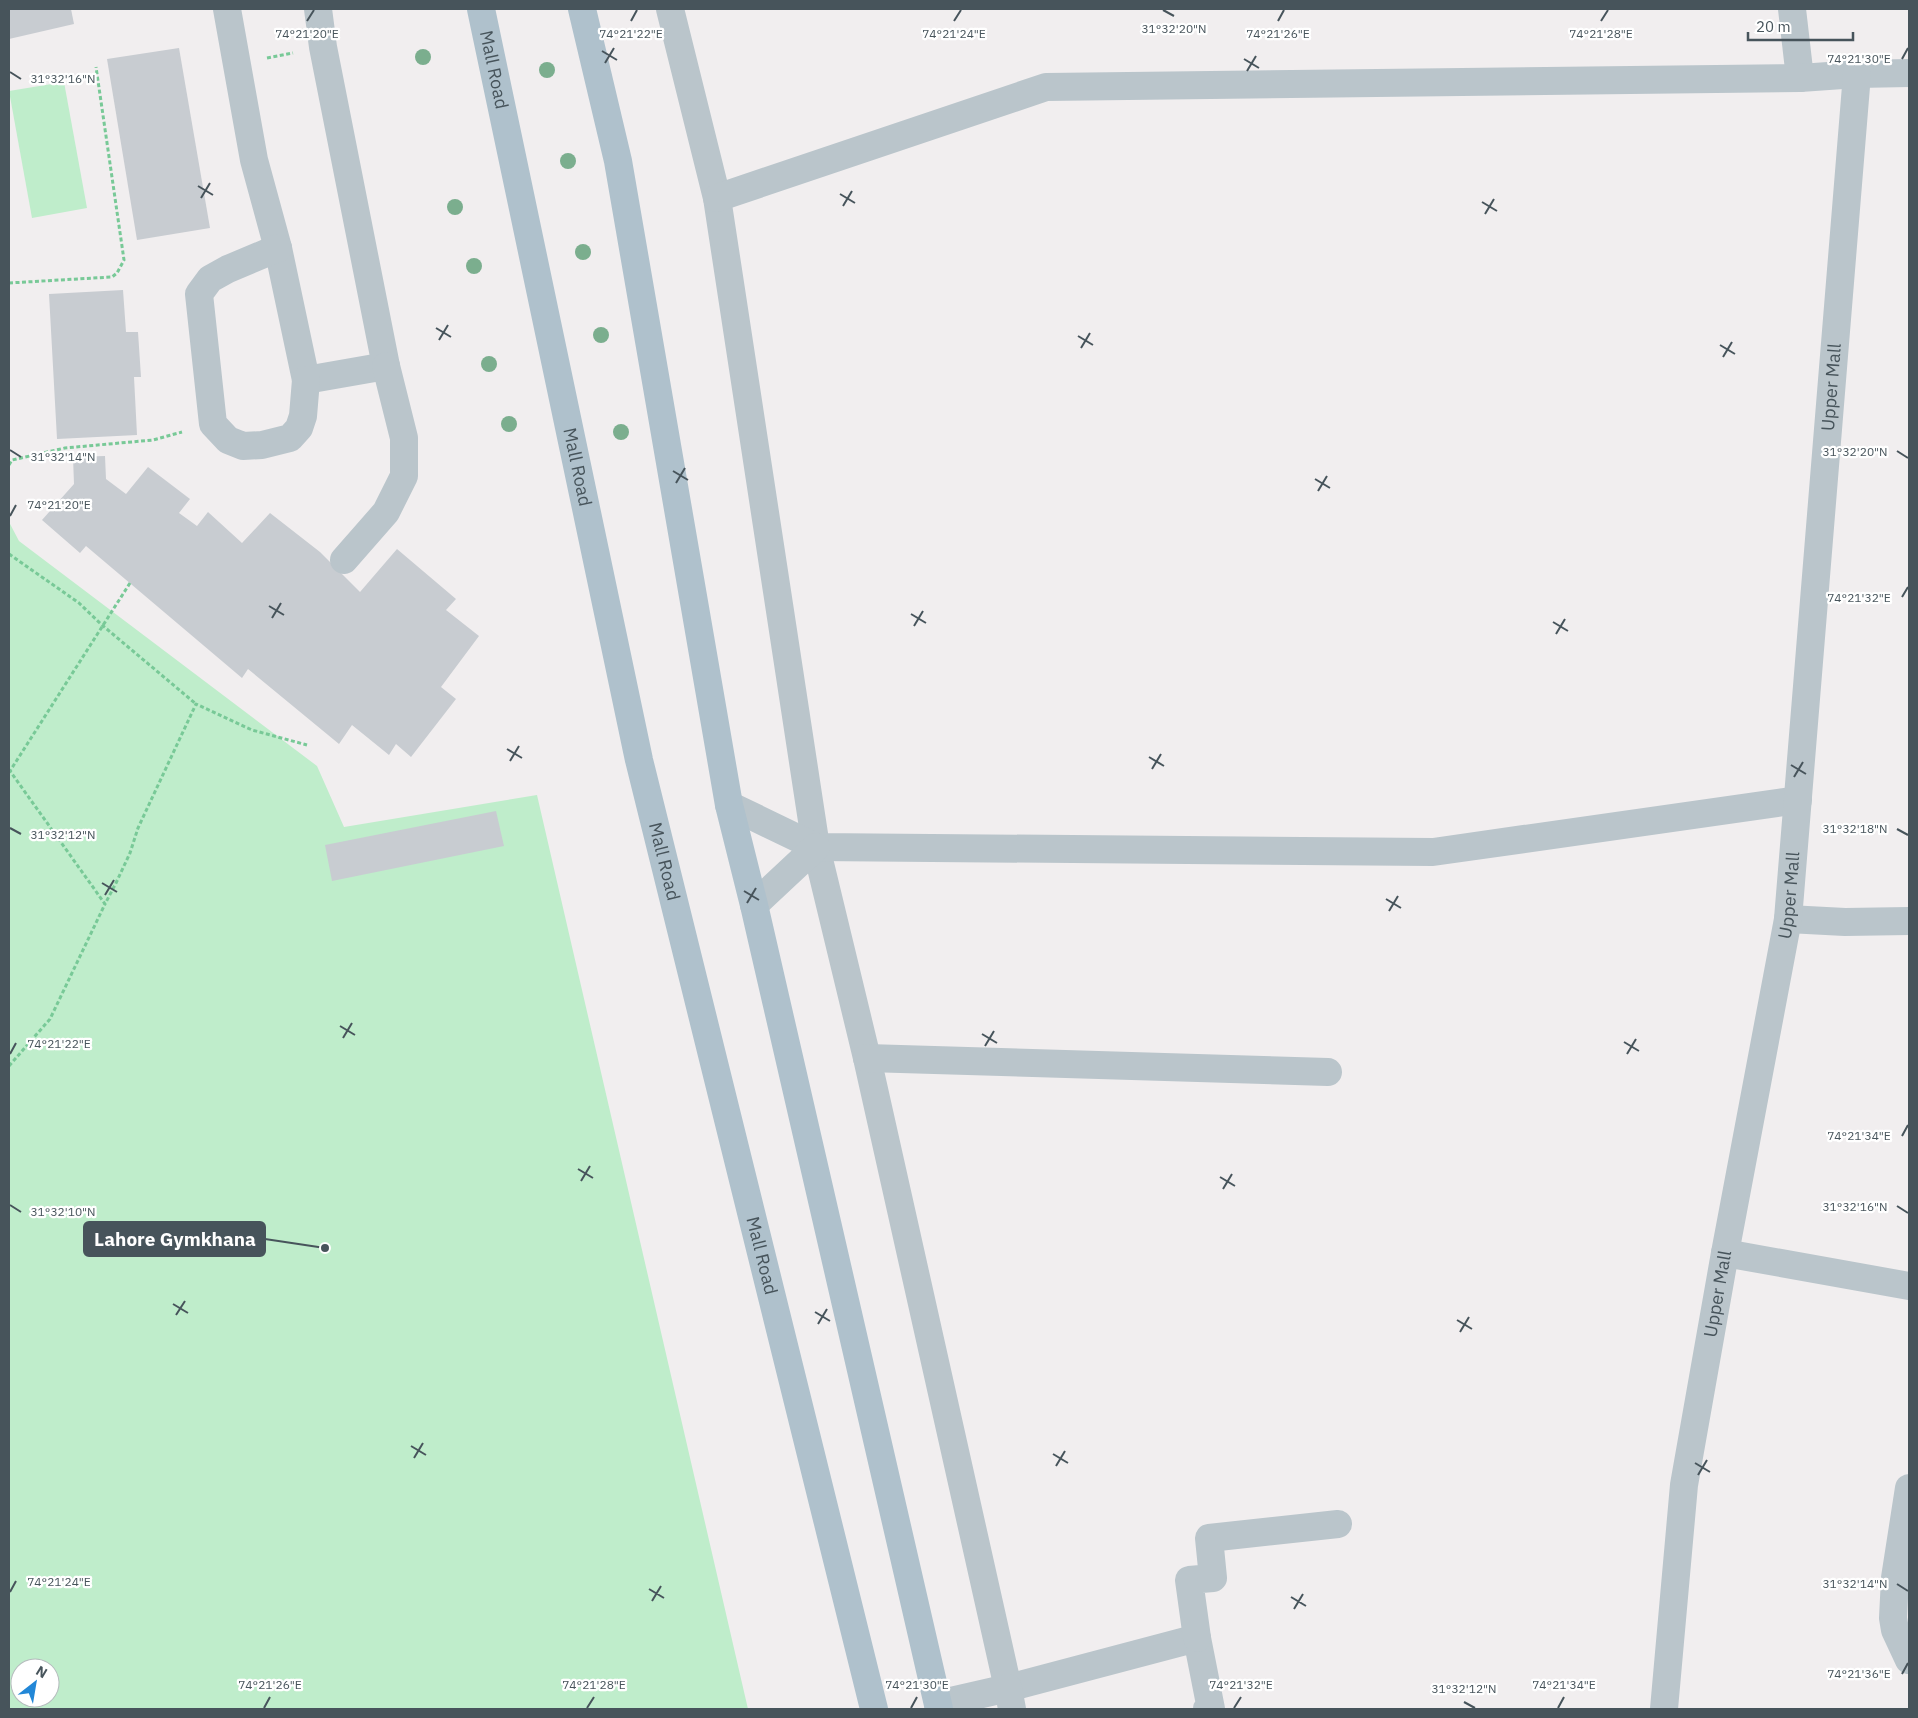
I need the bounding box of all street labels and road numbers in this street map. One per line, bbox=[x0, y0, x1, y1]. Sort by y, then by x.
street label: Mall Road bbox=[475, 28, 514, 111]
street label: Upper Mall bbox=[1816, 342, 1846, 432]
street label: Mall Road bbox=[558, 426, 597, 508]
street label: Mall Road bbox=[644, 820, 685, 903]
street label: Upper Mall bbox=[1772, 851, 1804, 941]
street label: Mall Road bbox=[741, 1214, 783, 1297]
street label: Upper Mall bbox=[1698, 1248, 1736, 1339]

